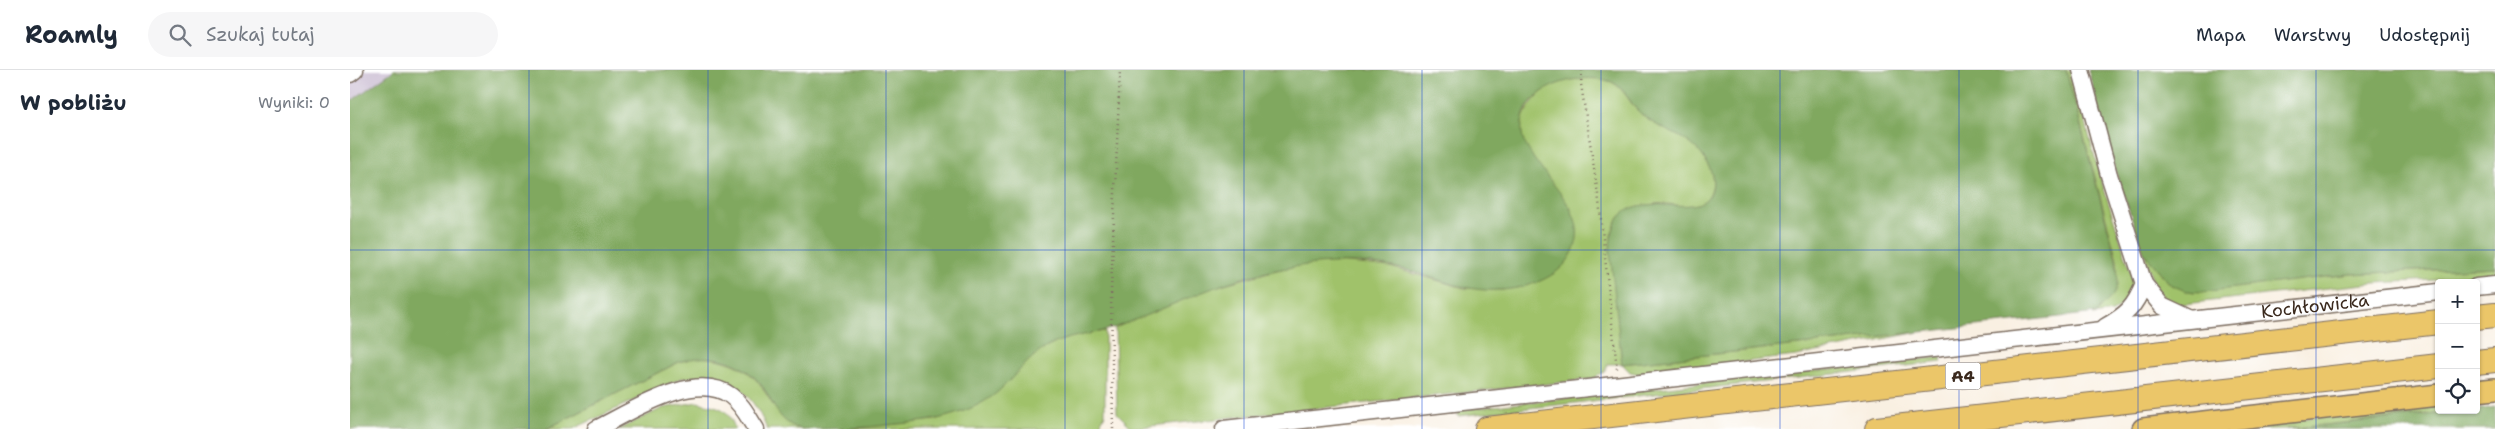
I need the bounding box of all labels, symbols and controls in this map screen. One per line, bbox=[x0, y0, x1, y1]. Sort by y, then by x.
search box bbox=[148, 12, 498, 57]
text: Roamly bbox=[25, 19, 118, 51]
icon: search bbox=[166, 21, 194, 49]
text: Szukaj tutaj bbox=[206, 22, 315, 47]
text: Mapa bbox=[2196, 23, 2246, 47]
text: Warstwy bbox=[2274, 23, 2351, 47]
text: Udostępnij bbox=[2379, 23, 2470, 47]
text: W pobliżu bbox=[20, 89, 127, 117]
text: Wyniki: 0 bbox=[258, 92, 330, 113]
map controls bbox=[2435, 279, 2480, 414]
button: + bbox=[2435, 279, 2480, 324]
street label: Kochłowicka bbox=[2260, 288, 2370, 324]
button: − bbox=[2435, 324, 2480, 369]
road number: A4 bbox=[1946, 362, 1980, 390]
button: locate bbox=[2435, 369, 2480, 414]

